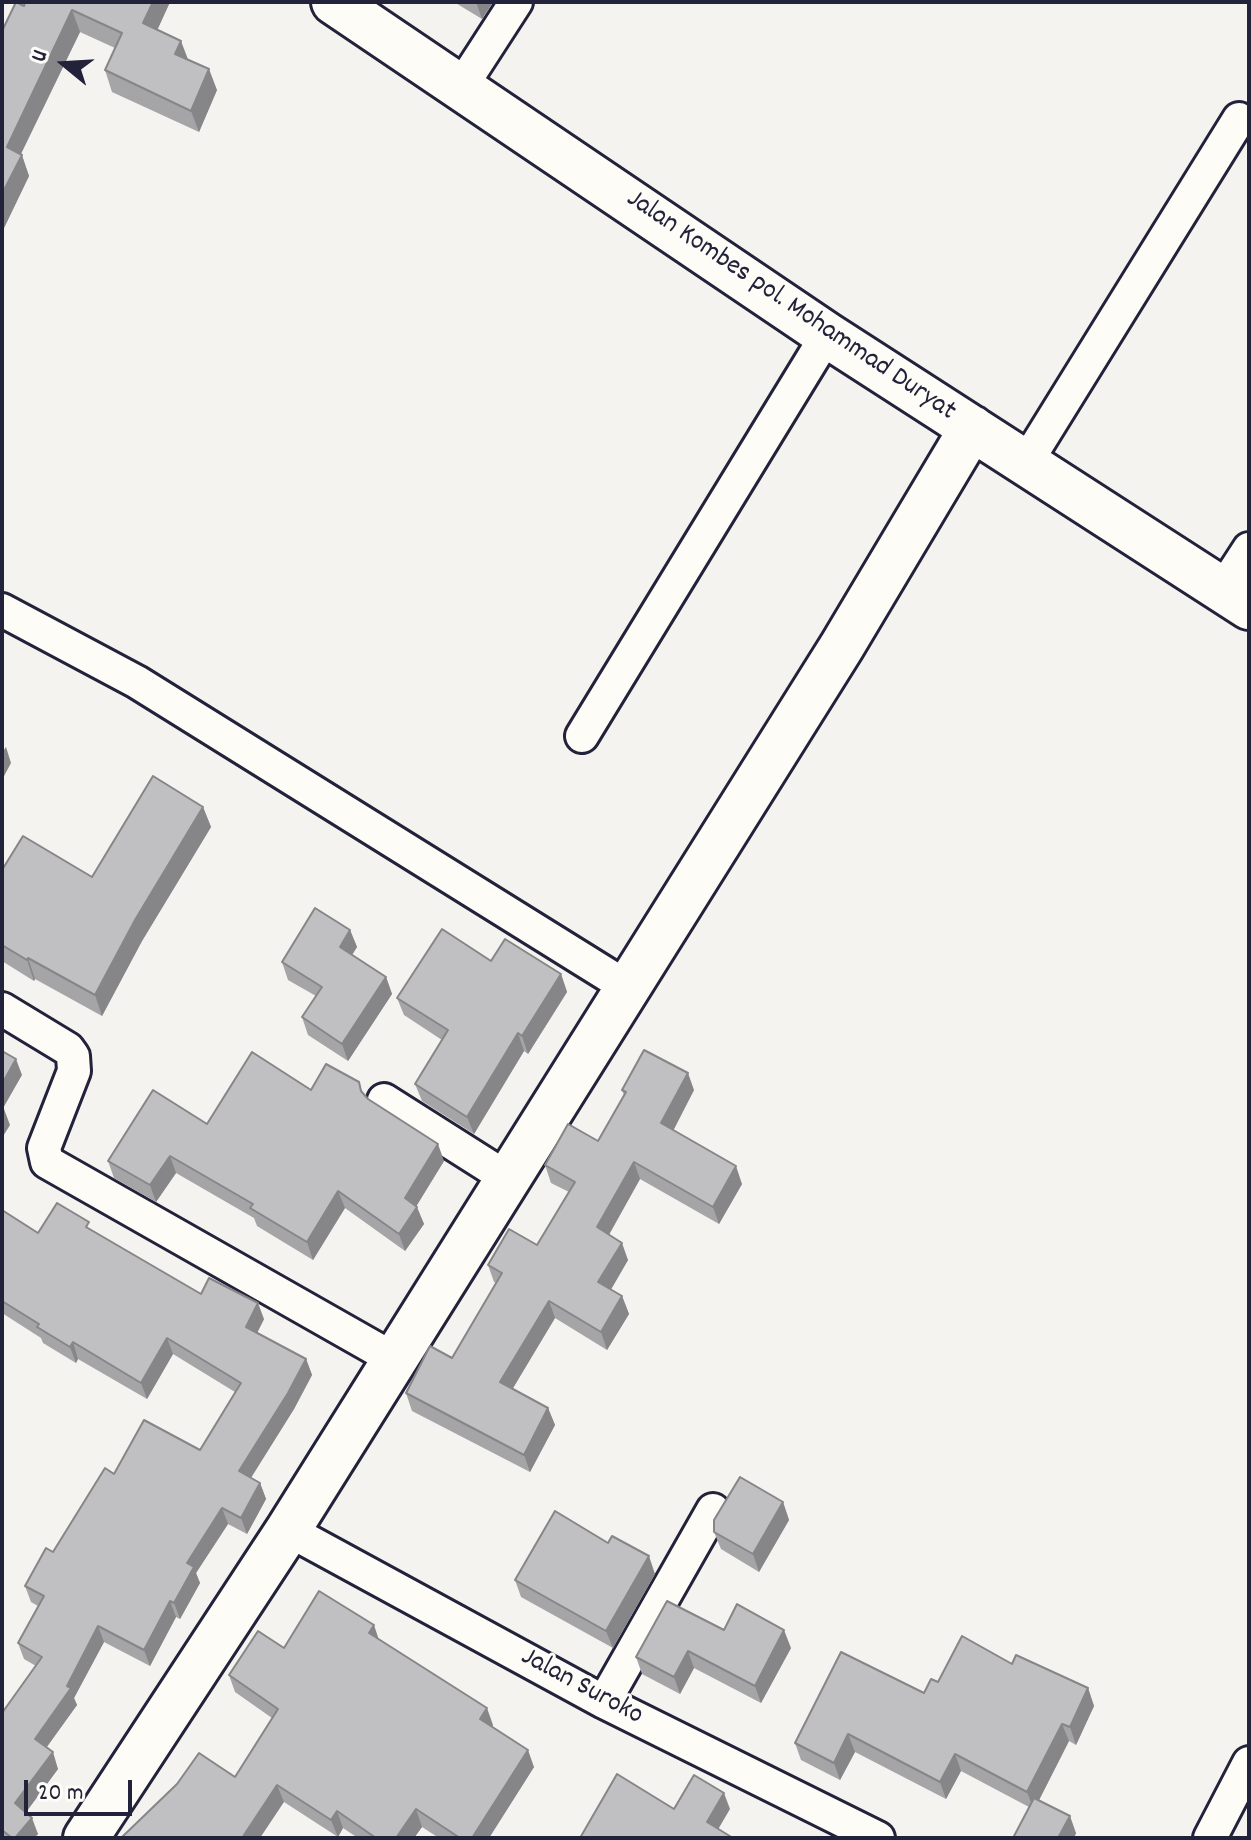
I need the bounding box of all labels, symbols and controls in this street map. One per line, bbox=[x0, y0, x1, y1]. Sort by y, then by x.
north arrow bbox=[24, 24, 104, 104]
text: U bbox=[24, 47, 57, 66]
street label: Jalan Kombes pol. Mohammad Duryat bbox=[619, 184, 961, 430]
street label: Jalan Suroko bbox=[514, 1642, 648, 1734]
scale bar bbox=[28, 1764, 136, 1814]
text: 20 m bbox=[38, 1777, 84, 1811]

